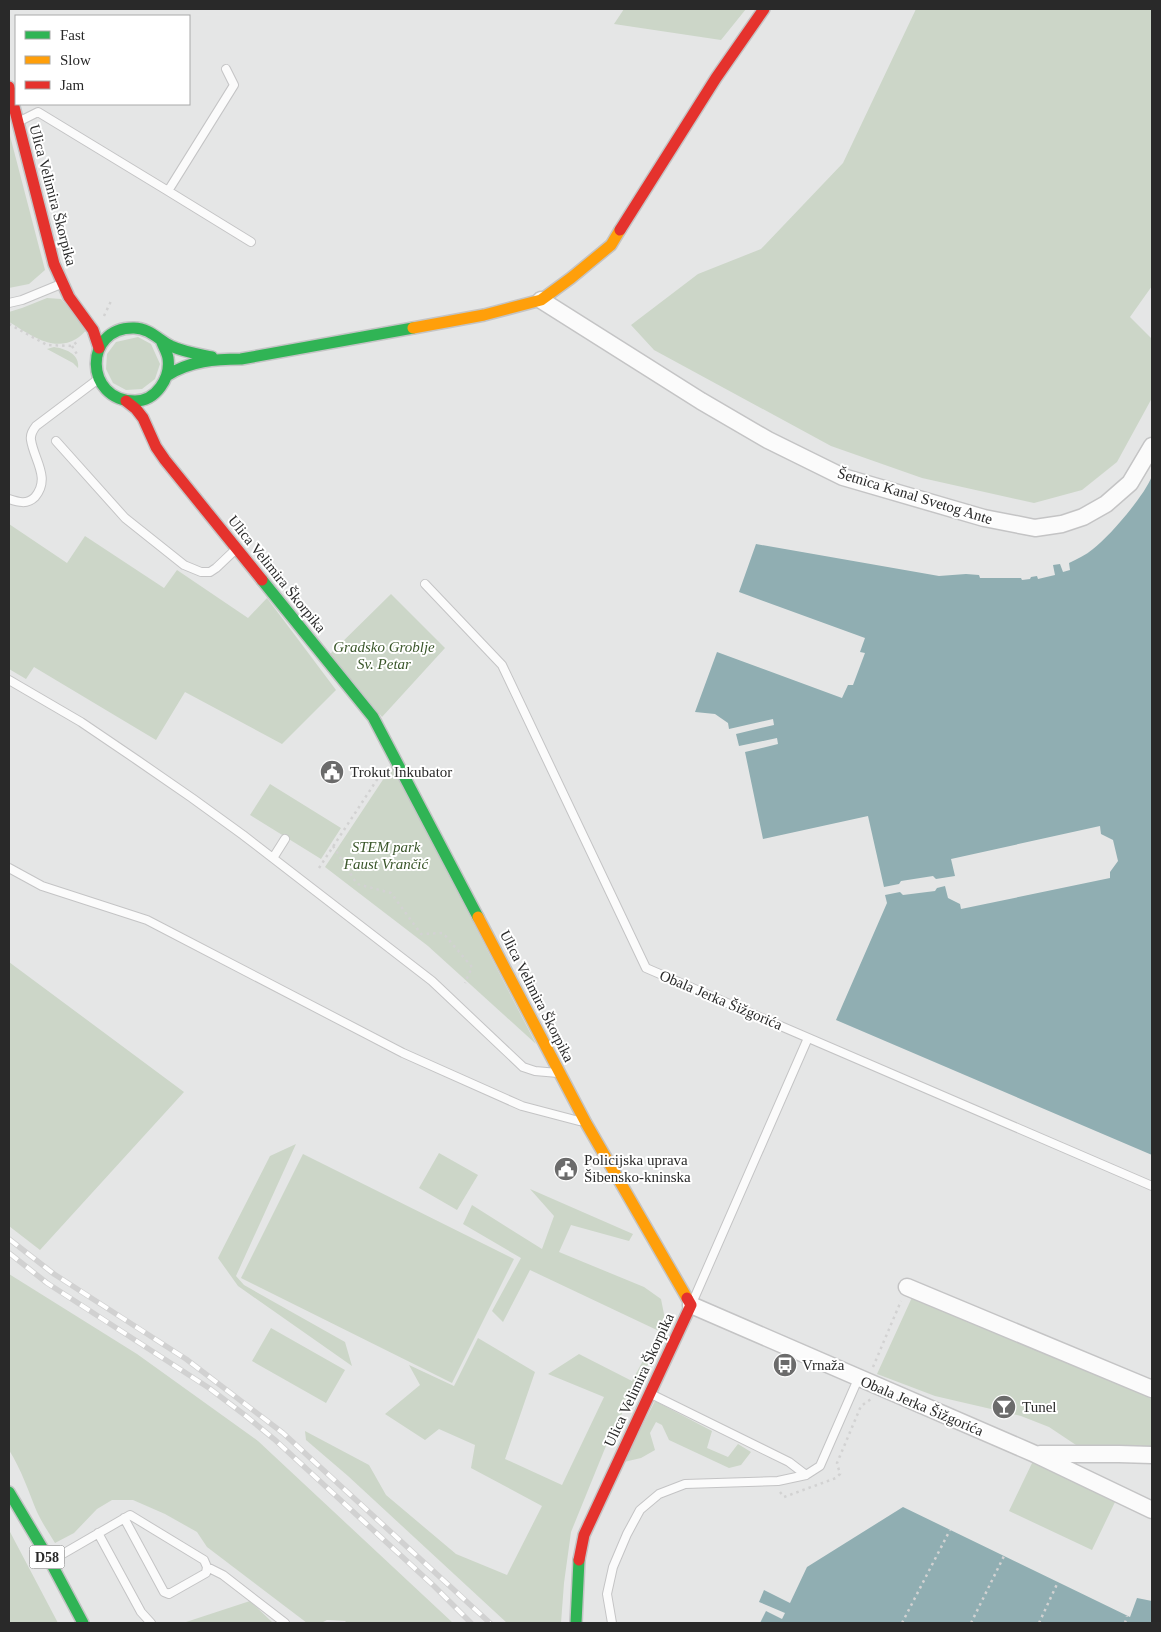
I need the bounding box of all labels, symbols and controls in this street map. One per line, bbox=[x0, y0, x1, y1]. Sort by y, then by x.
legend bbox=[15, 15, 190, 105]
text: Fast bbox=[60, 27, 86, 43]
text: Slow bbox=[60, 52, 91, 68]
text: Jam bbox=[60, 77, 84, 93]
street label: Ulica Velimira Škorpika bbox=[26, 123, 80, 268]
street label: Šetnica Kanal Svetog Ante bbox=[836, 465, 995, 527]
street label: Ulica Velimira Škorpika bbox=[225, 512, 329, 636]
park label: Gradsko Groblje Sv. Petar bbox=[333, 639, 435, 672]
public building icon: Trokut Inkubator bbox=[319, 759, 345, 785]
place label: Trokut Inkubator bbox=[350, 764, 452, 780]
park label: STEM park Faust Vrančić bbox=[343, 839, 429, 872]
street label: Ulica Velimira Škorpika bbox=[497, 928, 577, 1065]
street label: Obala Jerka Šižgorića bbox=[657, 967, 785, 1033]
place label: Policijska uprava Šibensko-kninska bbox=[584, 1152, 691, 1185]
public building icon: Policijska uprava Šibensko-kninska bbox=[553, 1156, 579, 1182]
street label: Ulica Velimira Škorpika bbox=[601, 1310, 677, 1449]
bus stop icon: Vrnaža bbox=[772, 1352, 798, 1378]
place label: Vrnaža bbox=[802, 1357, 845, 1373]
street label: Obala Jerka Šižgorića bbox=[858, 1373, 986, 1439]
bar icon: Tunel bbox=[991, 1394, 1017, 1420]
place label: Tunel bbox=[1022, 1399, 1056, 1415]
road number: D58 bbox=[30, 1545, 64, 1568]

